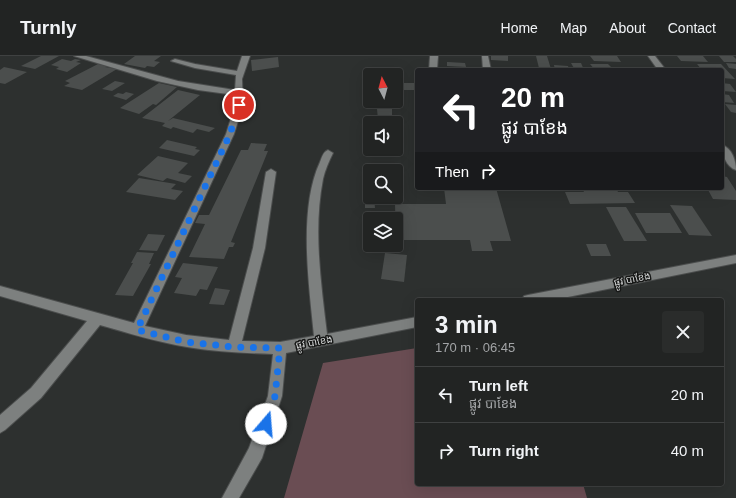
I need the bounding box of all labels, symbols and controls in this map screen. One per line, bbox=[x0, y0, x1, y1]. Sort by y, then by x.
text: Turnly bbox=[20, 17, 77, 38]
text: Home bbox=[501, 20, 538, 36]
text: Map bbox=[560, 20, 587, 36]
text: About bbox=[609, 20, 646, 36]
text: Contact bbox=[668, 20, 716, 36]
north arrow bbox=[363, 68, 403, 108]
map controls bbox=[363, 68, 403, 252]
text: 20 m bbox=[501, 82, 565, 113]
icon: left bbox=[435, 84, 487, 136]
pin bbox=[222, 88, 256, 122]
icon: arrive bbox=[228, 94, 250, 116]
button: sound bbox=[363, 116, 403, 156]
text: ផ្លូវ បាខែង bbox=[501, 118, 568, 138]
icon: right bbox=[477, 160, 499, 182]
text: Then bbox=[435, 163, 469, 180]
button: search bbox=[363, 164, 403, 204]
button: layers bbox=[363, 212, 403, 252]
street label: ផ្លូវ បាខែង bbox=[613, 270, 652, 292]
text: 3 min bbox=[435, 311, 498, 338]
button: close bbox=[662, 311, 704, 353]
street label: ផ្លូវ បាខែង bbox=[295, 333, 334, 355]
text: 170 m · 06:45 bbox=[435, 340, 515, 355]
text: Turn left bbox=[469, 377, 528, 394]
icon: left bbox=[435, 384, 457, 406]
text: 20 m bbox=[671, 386, 704, 403]
text: ផ្លូវ បាខែង bbox=[469, 396, 517, 411]
position arrow bbox=[245, 403, 287, 445]
icon: right bbox=[435, 440, 457, 462]
text: Turn right bbox=[469, 442, 539, 459]
text: 40 m bbox=[671, 442, 704, 459]

